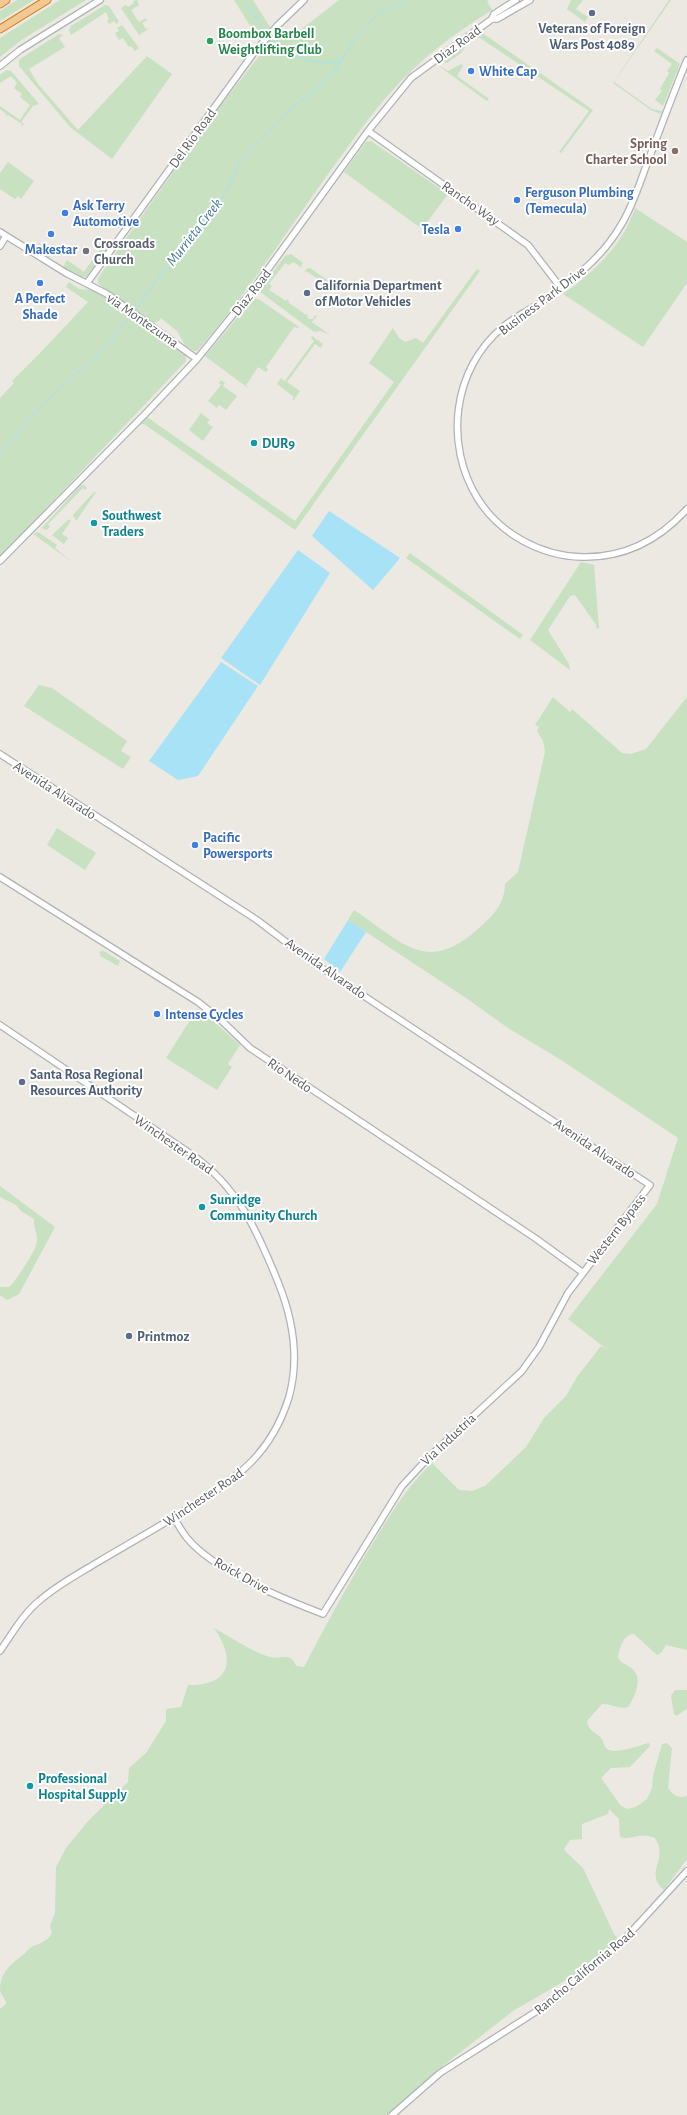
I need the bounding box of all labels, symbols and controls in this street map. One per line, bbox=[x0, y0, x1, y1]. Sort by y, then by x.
marker: Veterans of Foreign Wars Post 4089 bbox=[587, 8, 597, 18]
place label: Veterans of Foreign Wars Post 4089 bbox=[538, 22, 646, 52]
street label: Diaz Road bbox=[431, 23, 484, 67]
place label: Boombox Barbell Weightlifting Club bbox=[218, 27, 322, 57]
marker: Boombox Barbell Weightlifting Club bbox=[205, 36, 215, 46]
place label: White Cap bbox=[479, 65, 537, 79]
marker: White Cap bbox=[466, 66, 476, 76]
street label: Del Rio Road bbox=[167, 106, 219, 171]
place label: Spring Charter School bbox=[585, 137, 668, 167]
marker: Spring Charter School bbox=[670, 146, 680, 156]
street label: Rancho Way bbox=[439, 179, 502, 229]
place label: Ferguson Plumbing (Temecula) bbox=[525, 186, 635, 216]
marker: Ferguson Plumbing (Temecula) bbox=[512, 195, 522, 205]
water label: Murrieta Creek bbox=[164, 196, 225, 269]
place label: Ask Terry Automotive bbox=[73, 199, 140, 229]
marker: Ask Terry Automotive bbox=[60, 208, 70, 218]
place label: Tesla bbox=[421, 223, 450, 237]
marker: Tesla bbox=[453, 224, 463, 234]
marker: Makestar bbox=[46, 229, 56, 239]
place label: Crossroads Church bbox=[94, 237, 155, 267]
place label: Makestar bbox=[25, 243, 77, 257]
marker: Crossroads Church bbox=[81, 246, 91, 256]
street label: Business Park Drive bbox=[496, 264, 589, 338]
street label: Diaz Road bbox=[229, 267, 274, 319]
marker: A Perfect Shade bbox=[35, 278, 45, 288]
place label: California Department of Motor Vehicles bbox=[315, 279, 442, 309]
marker: California Department of Motor Vehicles bbox=[302, 288, 312, 298]
street label: via Montezuma bbox=[104, 291, 181, 351]
place label: A Perfect Shade bbox=[15, 292, 66, 322]
place label: DUR9 bbox=[262, 437, 295, 451]
marker: DUR9 bbox=[249, 438, 259, 448]
place label: Southwest Traders bbox=[102, 509, 162, 539]
marker: Southwest Traders bbox=[89, 518, 99, 528]
street label: Avenida Alvarado bbox=[11, 759, 98, 823]
place label: Pacific Powersports bbox=[203, 831, 273, 861]
marker: Pacific Powersports bbox=[190, 840, 200, 850]
street label: Avenida Alvarado bbox=[282, 936, 369, 1002]
place label: Intense Cycles bbox=[165, 1008, 243, 1022]
marker: Intense Cycles bbox=[152, 1009, 162, 1019]
street label: Rio Nedo bbox=[265, 1056, 314, 1096]
place label: Santa Rosa Regional Resources Authority bbox=[30, 1068, 143, 1098]
marker: Santa Rosa Regional Resources Authority bbox=[17, 1077, 27, 1087]
street label: Winchester Road bbox=[131, 1112, 215, 1177]
street label: Avenida Alvarado bbox=[551, 1116, 638, 1181]
street label: Western Bypass bbox=[585, 1192, 649, 1268]
place label: Sunridge Community Church bbox=[210, 1193, 317, 1223]
marker: Sunridge Community Church bbox=[197, 1202, 207, 1212]
place label: Printmoz bbox=[137, 1330, 189, 1344]
marker: Printmoz bbox=[124, 1331, 134, 1341]
street label: Via Industria bbox=[419, 1411, 479, 1468]
street label: Winchester Road bbox=[161, 1466, 246, 1530]
street label: Roick Drive bbox=[212, 1555, 271, 1597]
place label: Professional Hospital Supply bbox=[38, 1772, 127, 1802]
marker: Professional Hospital Supply bbox=[25, 1781, 35, 1791]
street label: Rancho California Road bbox=[532, 1926, 637, 2018]

